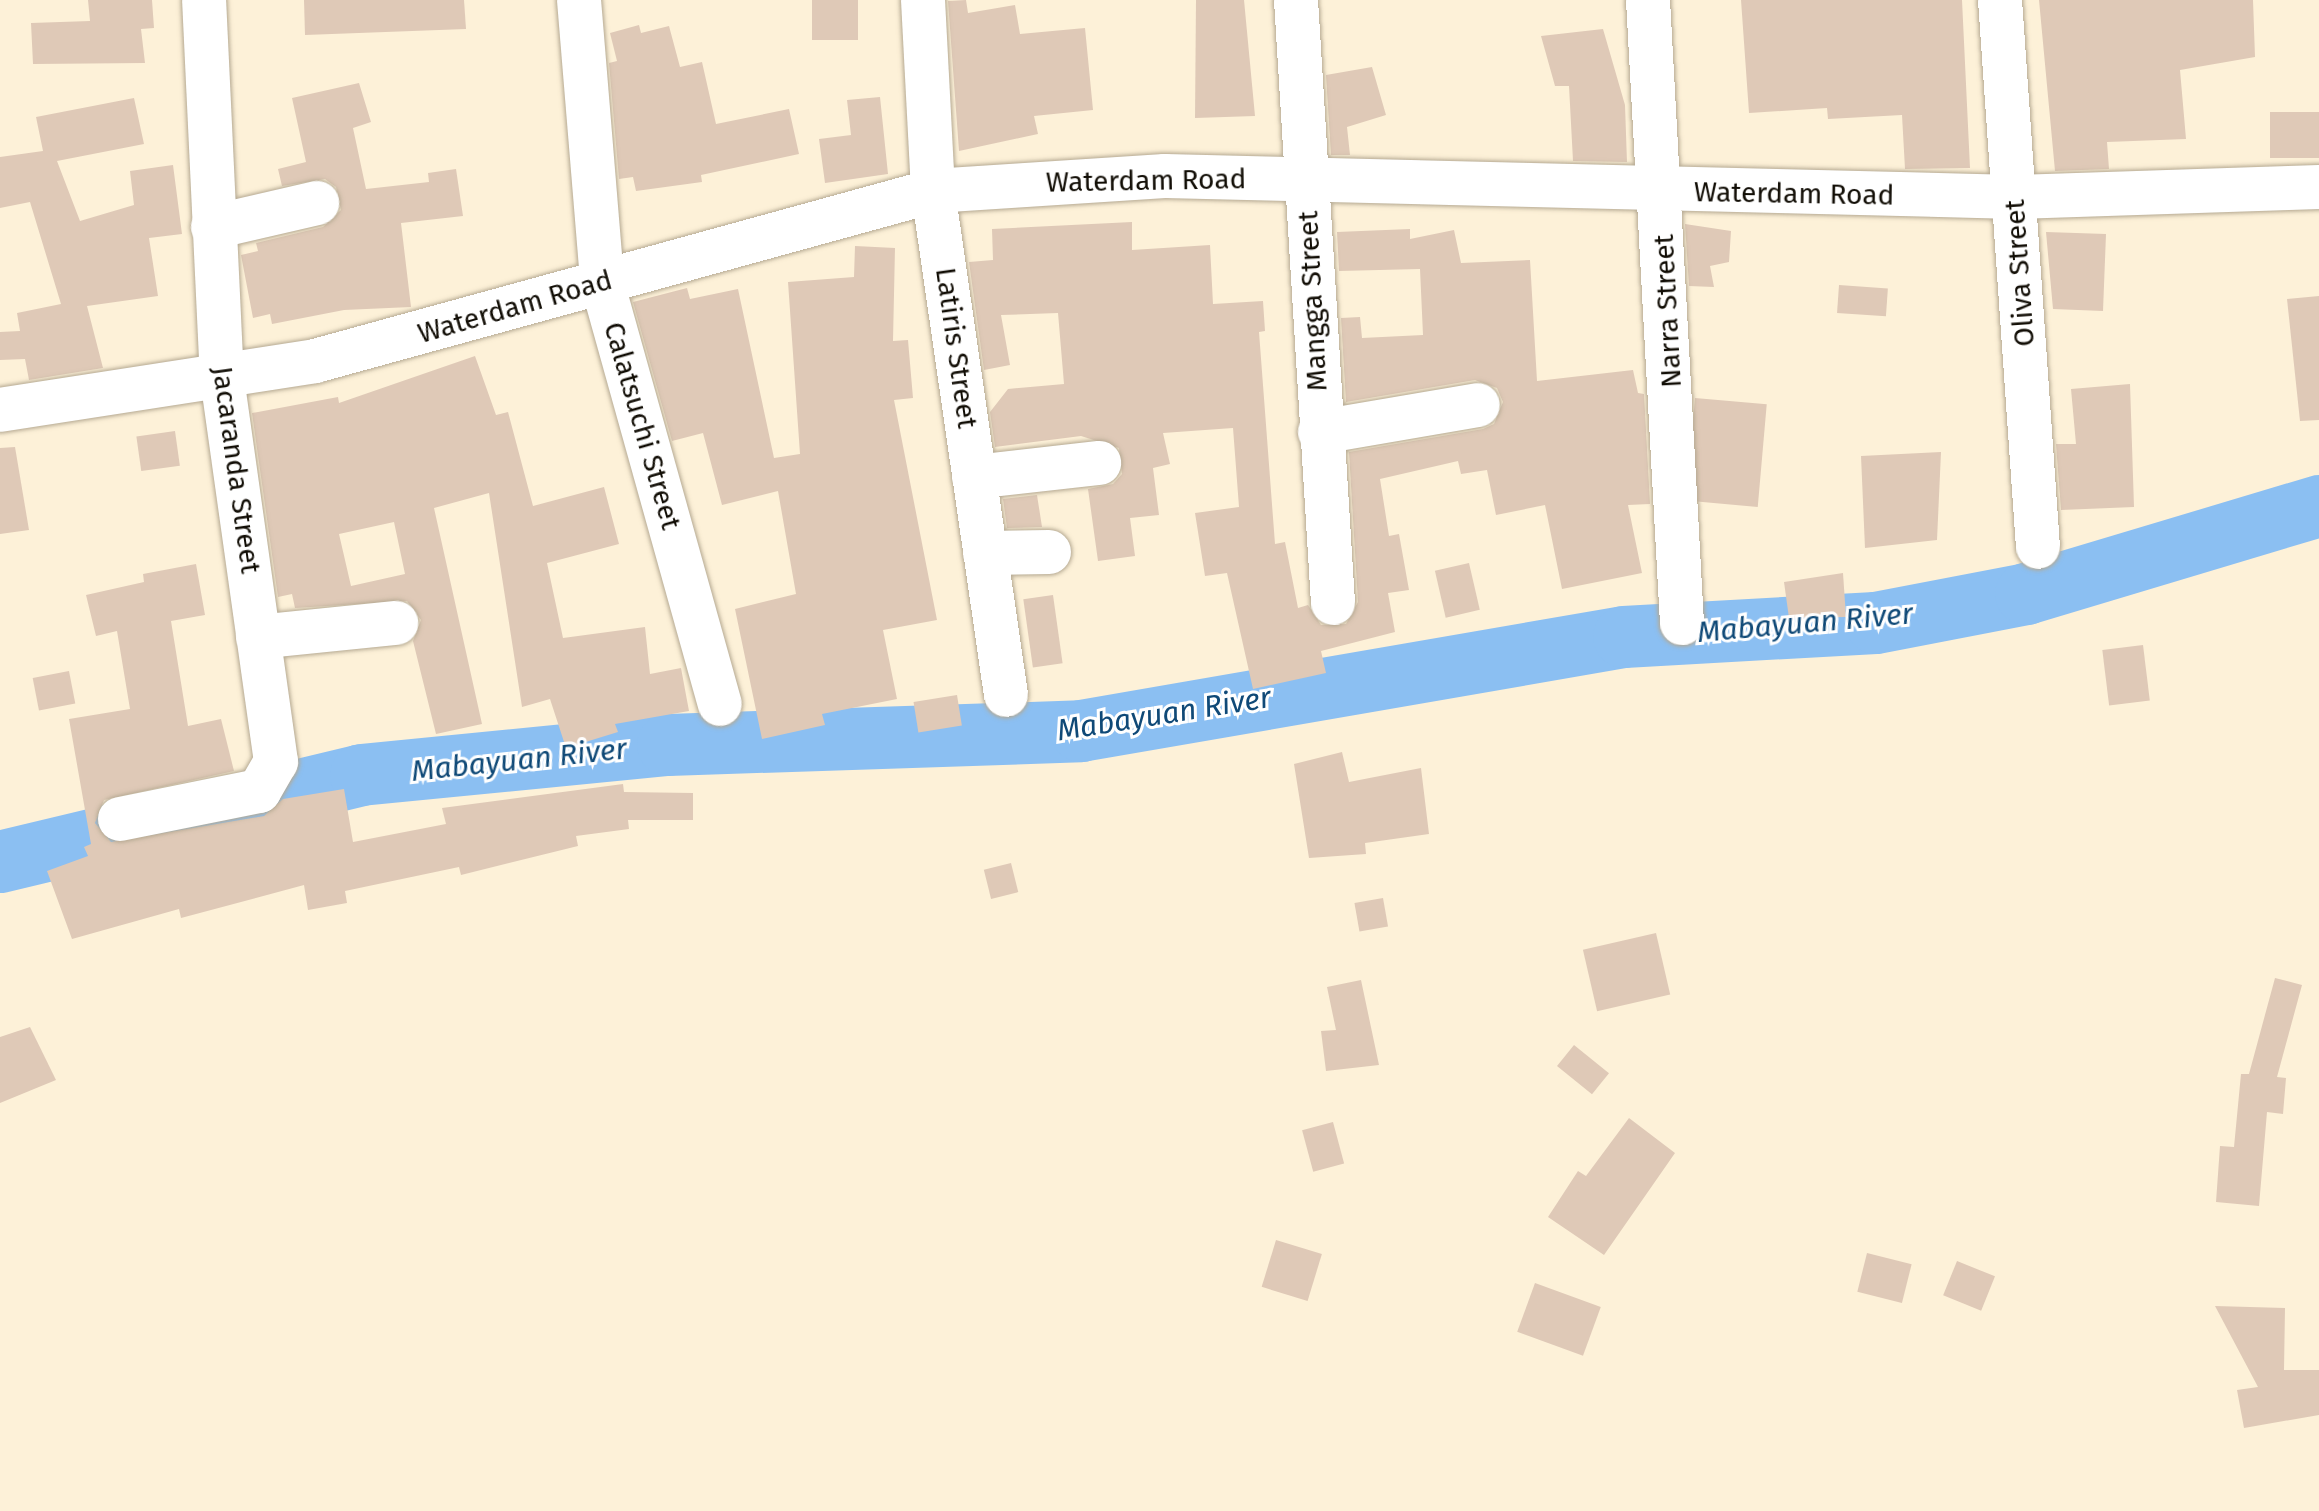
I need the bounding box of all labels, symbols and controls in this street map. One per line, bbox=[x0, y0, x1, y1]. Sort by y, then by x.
street label: Waterdam Road bbox=[1046, 162, 1246, 200]
street label: Waterdam Road bbox=[1694, 175, 1894, 213]
street label: Oliva Street bbox=[1998, 198, 2042, 348]
street label: Mangga Street bbox=[1291, 210, 1335, 392]
street label: Narra Street bbox=[1647, 233, 1689, 389]
street label: Waterdam Road bbox=[414, 263, 616, 351]
street label: Latiris Street bbox=[928, 265, 984, 431]
street label: Calatsuchi Street bbox=[596, 318, 688, 534]
street label: Jacaranda Street bbox=[205, 364, 267, 576]
water label: Mabayuan River bbox=[1696, 596, 1914, 650]
water label: Mabayuan River bbox=[1054, 679, 1274, 749]
water label: Mabayuan River bbox=[410, 731, 628, 789]

